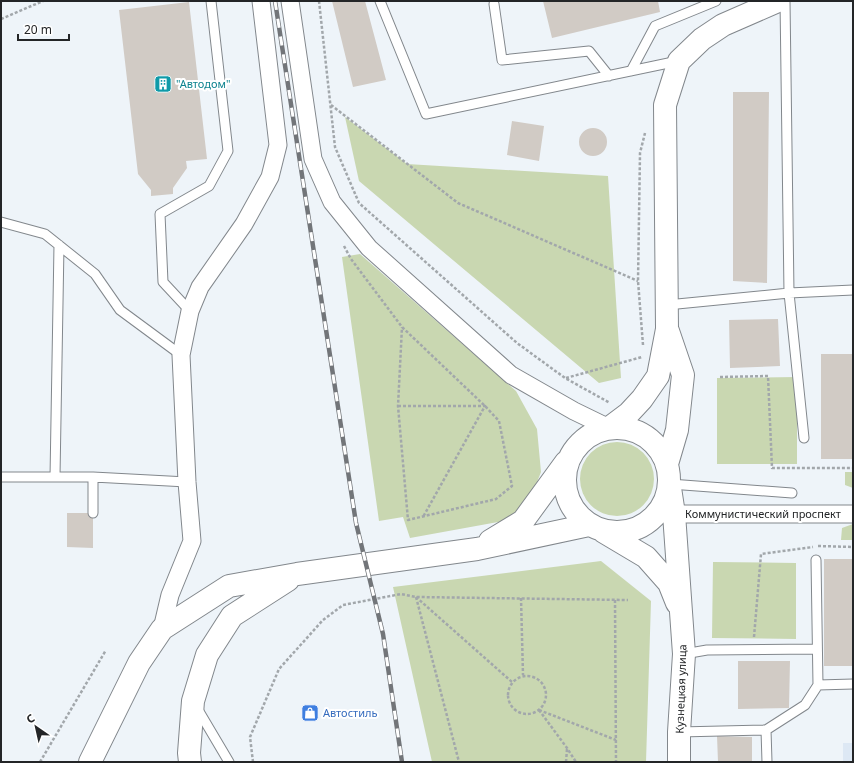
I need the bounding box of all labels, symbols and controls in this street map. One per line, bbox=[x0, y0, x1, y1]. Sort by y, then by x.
scale bar bbox=[18, 16, 69, 42]
text: 20 m bbox=[24, 21, 52, 38]
building icon: "Автодом" bbox=[153, 74, 173, 94]
place label: "Автодом" bbox=[176, 76, 230, 91]
street label: Коммунистический проспект bbox=[685, 506, 841, 521]
street label: Кузнецкая улица bbox=[671, 644, 690, 734]
shop icon: Автостиль bbox=[300, 703, 320, 723]
place label: Автостиль bbox=[323, 705, 377, 720]
north arrow bbox=[16, 707, 56, 747]
text: С bbox=[23, 710, 37, 727]

